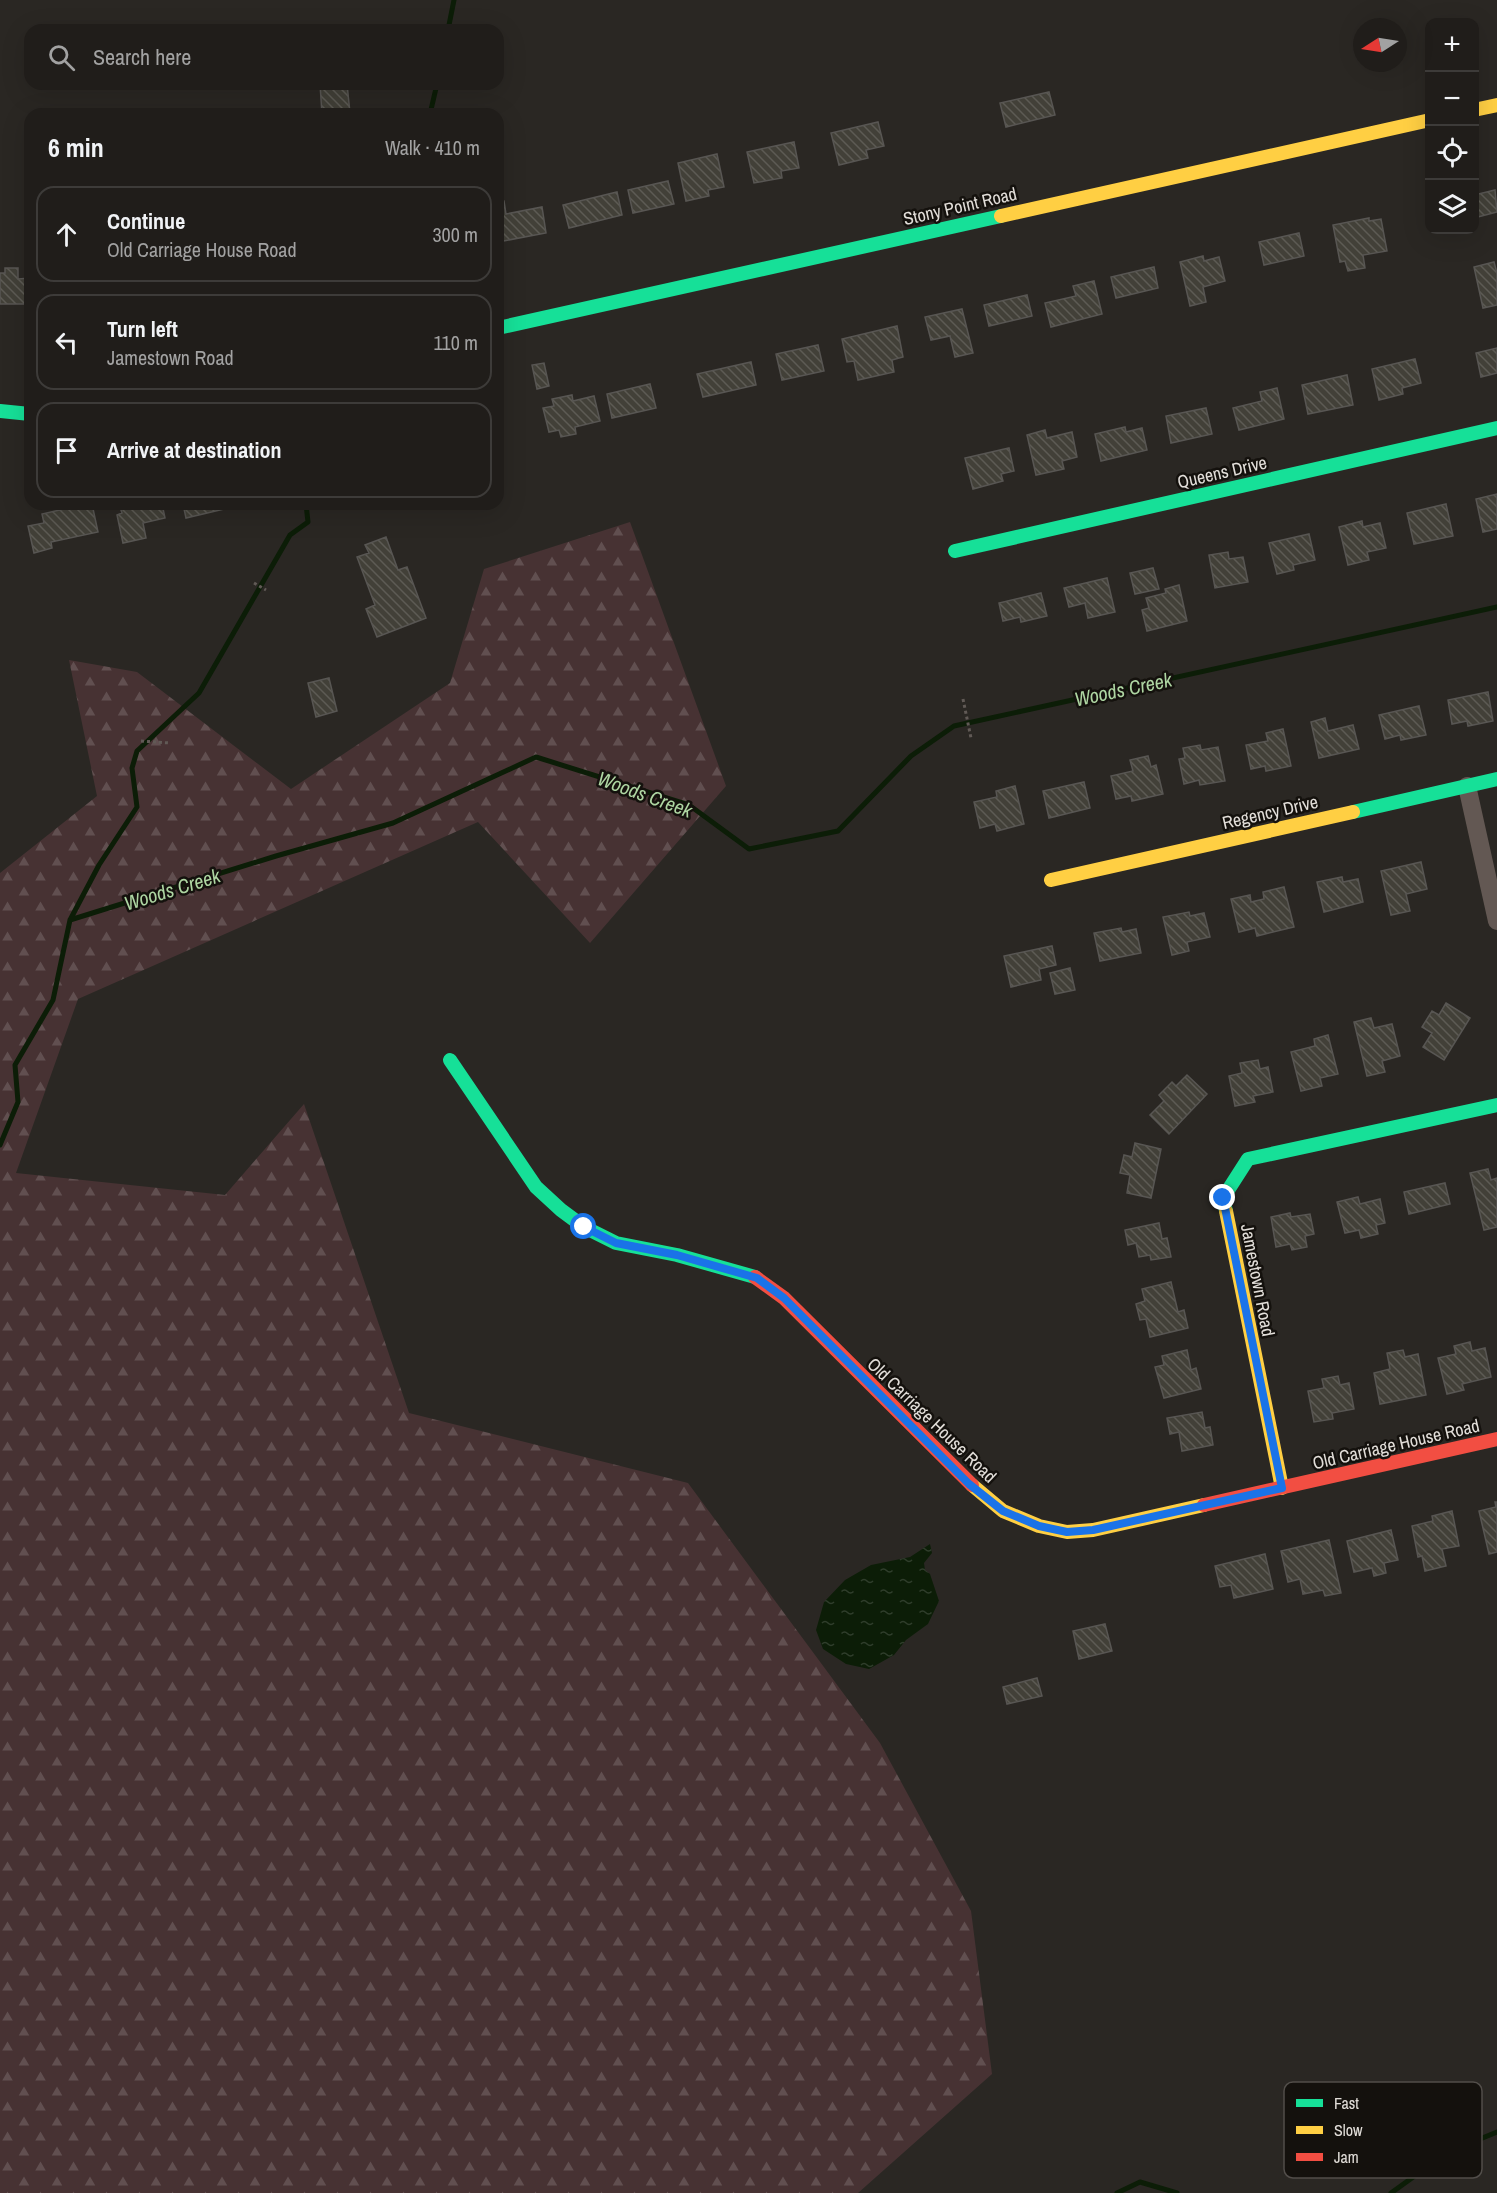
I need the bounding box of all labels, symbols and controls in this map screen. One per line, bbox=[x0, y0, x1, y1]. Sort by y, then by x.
north arrow bbox=[1353, 18, 1407, 72]
map controls bbox=[1425, 18, 1479, 234]
button: + bbox=[1425, 18, 1479, 72]
search box bbox=[24, 24, 504, 90]
icon: search bbox=[45, 41, 78, 74]
text: Search here bbox=[93, 42, 191, 72]
button: − bbox=[1425, 72, 1479, 126]
button: locate bbox=[1425, 126, 1479, 180]
text: 6 min bbox=[48, 130, 104, 165]
text: Walk · 410 m bbox=[385, 134, 480, 161]
button: layers bbox=[1425, 180, 1479, 234]
street label: Stony Point Road bbox=[901, 181, 1019, 231]
text: Continue bbox=[107, 206, 185, 236]
icon: ahead bbox=[50, 218, 83, 251]
text: 300 m bbox=[432, 221, 478, 248]
text: Old Carriage House Road bbox=[107, 236, 297, 263]
text: Turn left bbox=[107, 314, 178, 344]
icon: left bbox=[50, 326, 83, 359]
text: 110 m bbox=[434, 329, 478, 356]
text: Jamestown Road bbox=[107, 344, 234, 371]
icon: arrive bbox=[50, 434, 83, 467]
text: Arrive at destination bbox=[107, 435, 281, 465]
street label: Queens Drive bbox=[1175, 450, 1269, 494]
water label: Woods Creek bbox=[1072, 665, 1175, 712]
water label: Woods Creek bbox=[594, 764, 697, 824]
street label: Regency Drive bbox=[1220, 789, 1320, 835]
water label: Woods Creek bbox=[121, 861, 224, 916]
route end bbox=[1209, 1184, 1235, 1210]
route start bbox=[570, 1213, 596, 1239]
street label: Jamestown Road bbox=[1235, 1222, 1281, 1338]
street label: Old Carriage House Road bbox=[862, 1352, 1002, 1488]
street label: Old Carriage House Road bbox=[1310, 1413, 1482, 1475]
legend bbox=[1284, 2082, 1482, 2178]
text: Fast bbox=[1334, 2092, 1359, 2114]
text: Slow bbox=[1334, 2119, 1363, 2141]
text: Jam bbox=[1334, 2146, 1359, 2168]

